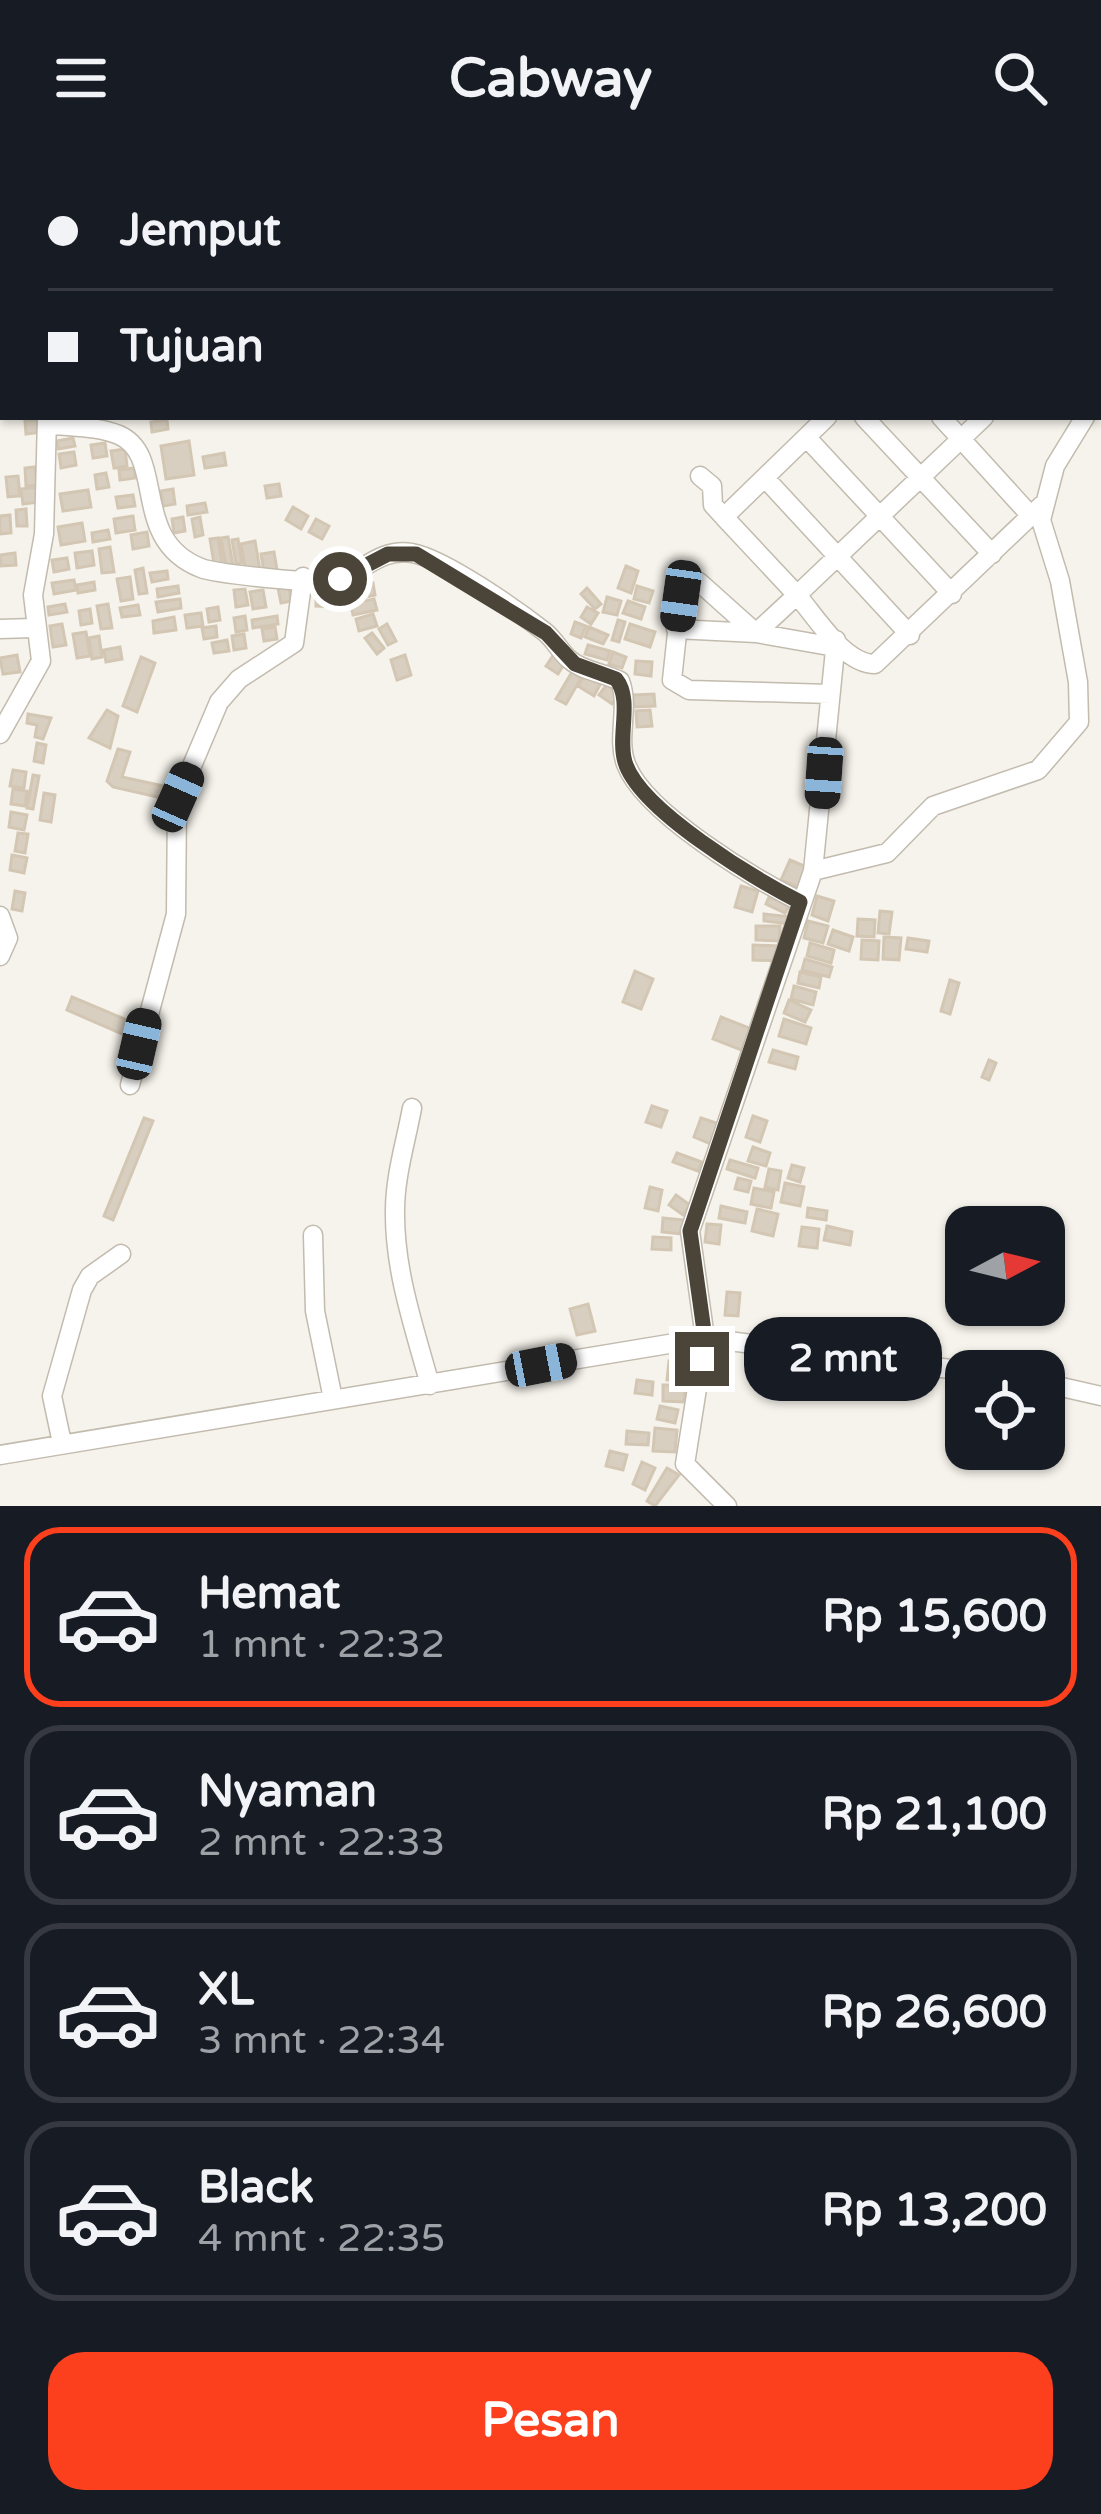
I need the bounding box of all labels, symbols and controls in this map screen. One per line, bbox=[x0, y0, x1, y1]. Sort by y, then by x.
icon: menu bbox=[48, 45, 114, 111]
icon: search bbox=[987, 45, 1053, 111]
text: Cabway bbox=[449, 46, 652, 111]
text: Jemput bbox=[120, 204, 281, 258]
text: Tujuan bbox=[120, 320, 264, 374]
route start bbox=[313, 552, 367, 606]
car bbox=[658, 558, 704, 634]
car bbox=[804, 736, 844, 810]
car bbox=[147, 757, 209, 837]
car bbox=[113, 1005, 165, 1083]
north arrow bbox=[945, 1206, 1065, 1326]
map controls bbox=[945, 1206, 1065, 1470]
callout: 2 mnt bbox=[744, 1317, 942, 1401]
route end bbox=[675, 1332, 729, 1386]
text: 2 mnt bbox=[789, 1335, 897, 1382]
car bbox=[502, 1340, 580, 1390]
button: locate bbox=[945, 1350, 1065, 1470]
icon: car bbox=[54, 1563, 162, 1671]
text: Hemat bbox=[198, 1567, 340, 1621]
text: Rp 15,600 bbox=[822, 1590, 1047, 1644]
text: 1 mnt · 22:32 bbox=[198, 1621, 445, 1668]
icon: car bbox=[54, 1761, 162, 1869]
text: Nyaman bbox=[198, 1765, 377, 1819]
text: Rp 21,100 bbox=[822, 1788, 1047, 1842]
text: 2 mnt · 22:33 bbox=[198, 1819, 445, 1866]
icon: car bbox=[54, 1959, 162, 2067]
text: XL bbox=[198, 1963, 254, 2017]
text: Rp 26,600 bbox=[822, 1986, 1047, 2040]
text: 3 mnt · 22:34 bbox=[198, 2017, 445, 2064]
icon: car bbox=[54, 2157, 162, 2265]
text: Black bbox=[198, 2161, 314, 2215]
text: Rp 13,200 bbox=[822, 2184, 1047, 2238]
text: 4 mnt · 22:35 bbox=[198, 2215, 445, 2262]
button: Pesan bbox=[48, 2352, 1053, 2490]

